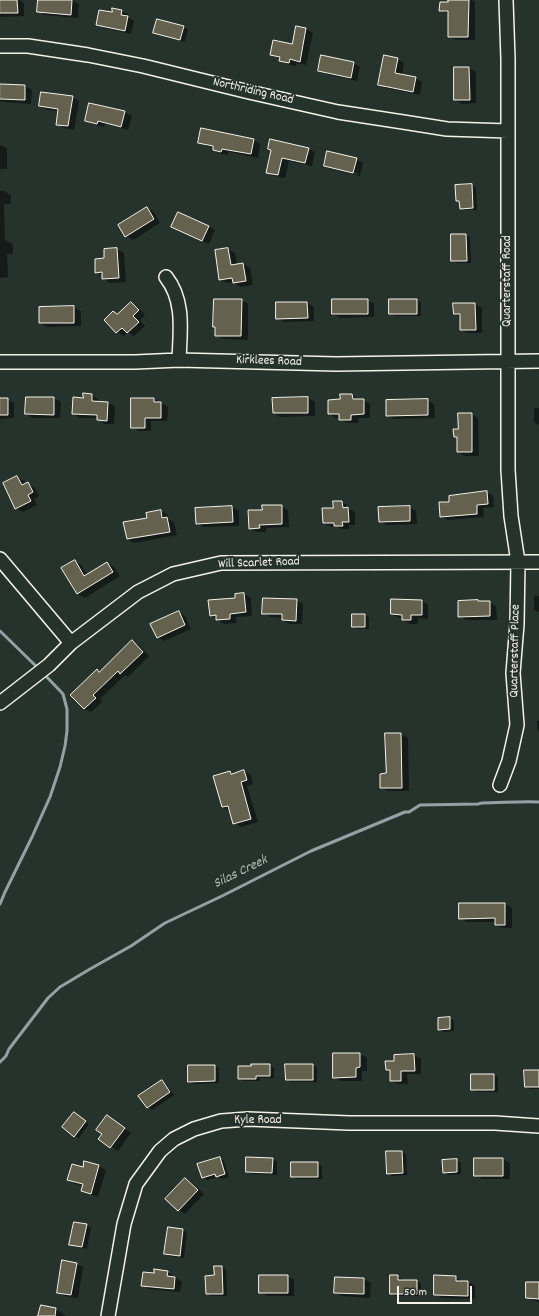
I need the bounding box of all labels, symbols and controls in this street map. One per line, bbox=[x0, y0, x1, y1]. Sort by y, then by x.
street label: Northriding Road bbox=[211, 75, 295, 109]
street label: Quarterstaff Road bbox=[500, 235, 516, 327]
street label: Kirklees Road bbox=[236, 353, 302, 371]
street label: Will Scarlet Road bbox=[218, 555, 300, 573]
street label: Quarterstaff Place bbox=[507, 604, 525, 698]
water label: Silas Creek bbox=[211, 853, 271, 893]
street label: Kyle Road bbox=[234, 1113, 282, 1129]
scale bar bbox=[399, 1278, 474, 1304]
text: 50 m bbox=[404, 1284, 427, 1301]

